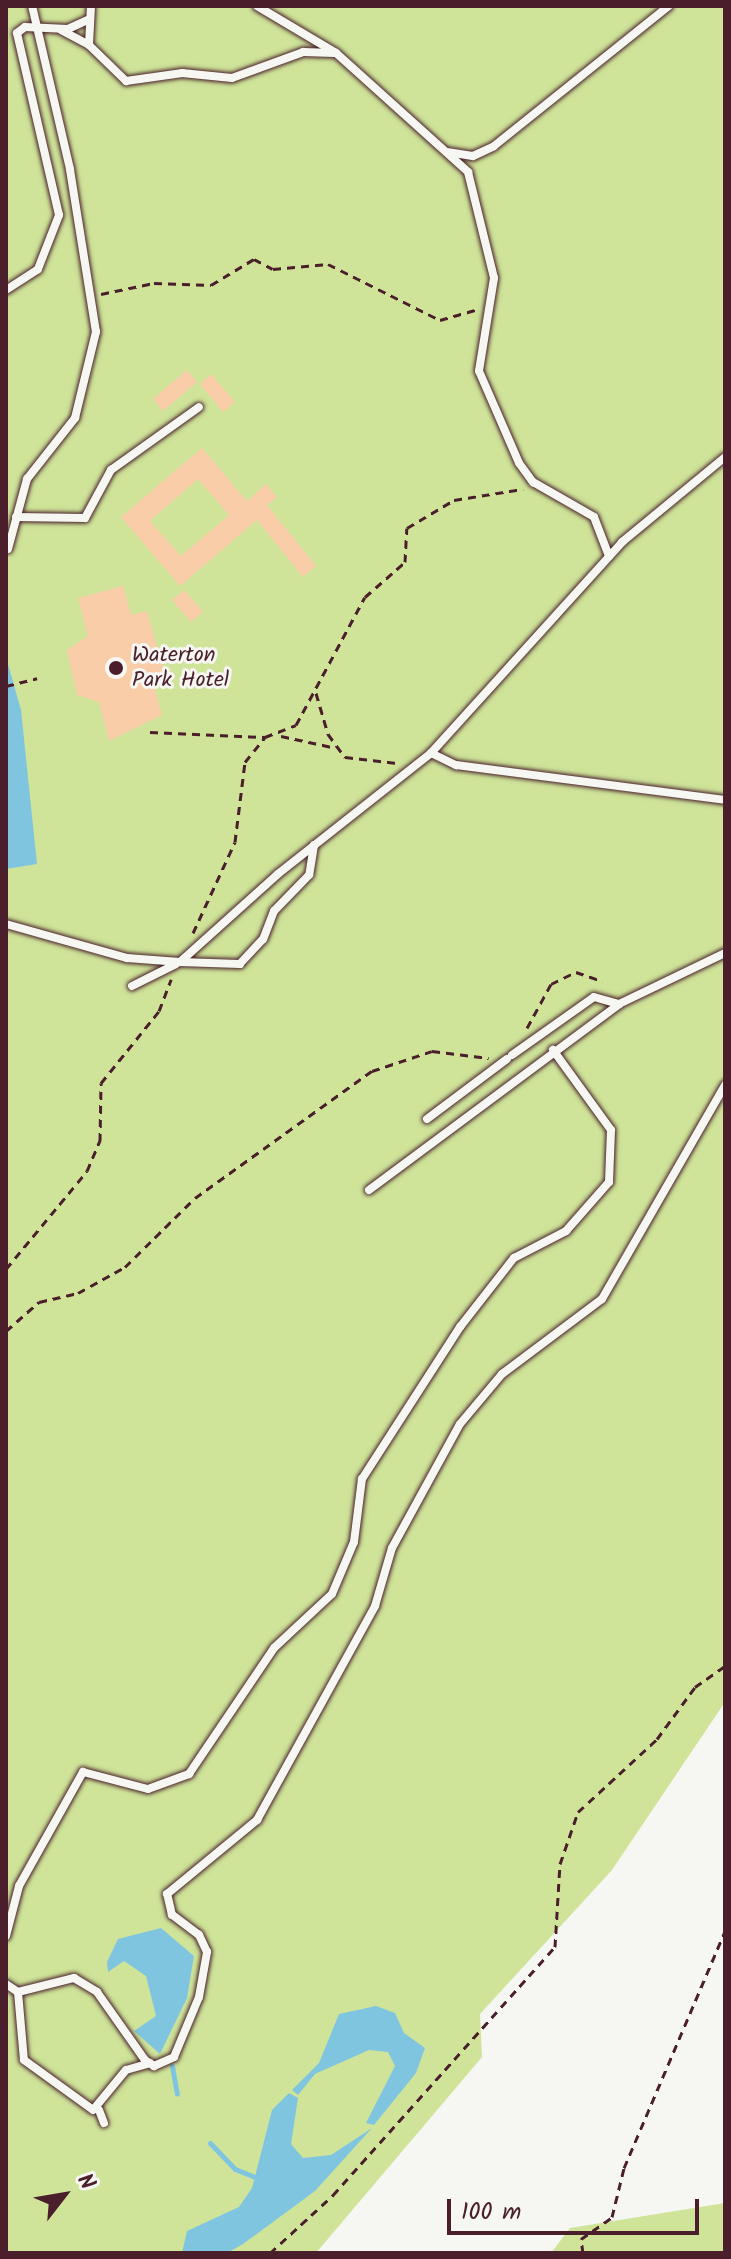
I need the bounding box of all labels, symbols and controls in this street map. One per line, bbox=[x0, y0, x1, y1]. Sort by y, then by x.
place label: Waterton Park Hotel bbox=[132, 642, 229, 694]
marker: Waterton Park Hotel bbox=[107, 659, 125, 677]
north arrow bbox=[24, 2155, 104, 2235]
text: N bbox=[66, 2167, 104, 2197]
scale bar bbox=[451, 2183, 703, 2233]
text: 100 m bbox=[461, 2193, 521, 2232]

